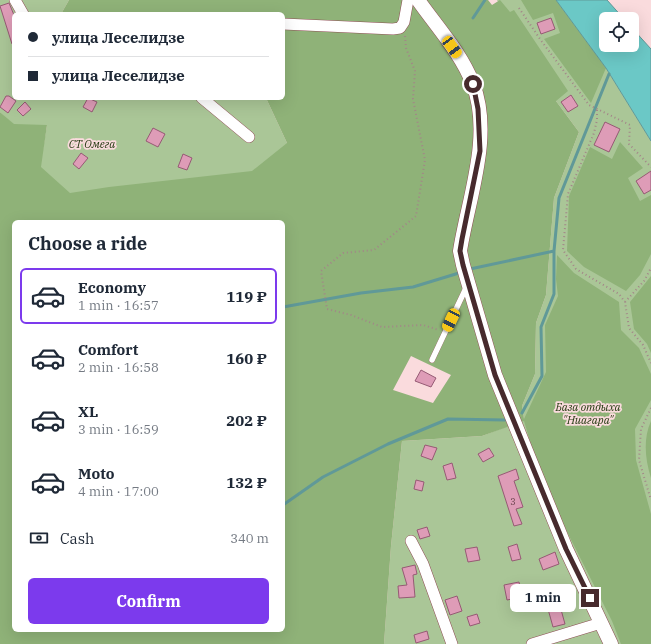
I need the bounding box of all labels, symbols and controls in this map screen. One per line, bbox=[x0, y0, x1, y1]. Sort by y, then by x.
map controls bbox=[599, 12, 639, 52]
button: locate bbox=[599, 12, 639, 52]
text: улица Леселидзе bbox=[52, 28, 185, 47]
car bbox=[440, 34, 464, 60]
text: улица Леселидзе bbox=[52, 66, 185, 85]
route start bbox=[464, 75, 482, 93]
park label: СТ Омега bbox=[69, 137, 115, 151]
text: Choose a ride bbox=[28, 232, 147, 255]
icon: car bbox=[30, 278, 66, 314]
text: Economy bbox=[78, 278, 146, 297]
text: 119 ₽ bbox=[226, 287, 267, 306]
text: 1 min · 16:57 bbox=[78, 297, 159, 314]
car bbox=[440, 307, 462, 333]
icon: car bbox=[30, 340, 66, 376]
text: Comfort bbox=[78, 340, 138, 359]
text: 160 ₽ bbox=[226, 349, 267, 368]
text: 2 min · 16:58 bbox=[78, 359, 159, 376]
park label: База отдыха "Ниагара" bbox=[554, 400, 621, 427]
icon: car bbox=[30, 402, 66, 438]
text: XL bbox=[78, 402, 98, 421]
text: 202 ₽ bbox=[226, 411, 267, 430]
text: 3 min · 16:59 bbox=[78, 421, 159, 438]
icon: car bbox=[30, 464, 66, 500]
text: Moto bbox=[78, 464, 115, 483]
text: 132 ₽ bbox=[226, 473, 267, 492]
text: 4 min · 17:00 bbox=[78, 483, 159, 500]
house number: 3 bbox=[510, 496, 516, 507]
icon: cash bbox=[28, 527, 50, 549]
text: Cash bbox=[60, 529, 94, 548]
text: 340 m bbox=[230, 530, 269, 547]
button: Confirm bbox=[28, 578, 269, 624]
callout: 1 min bbox=[510, 584, 576, 612]
text: 1 min bbox=[525, 589, 561, 606]
route end bbox=[581, 589, 599, 607]

